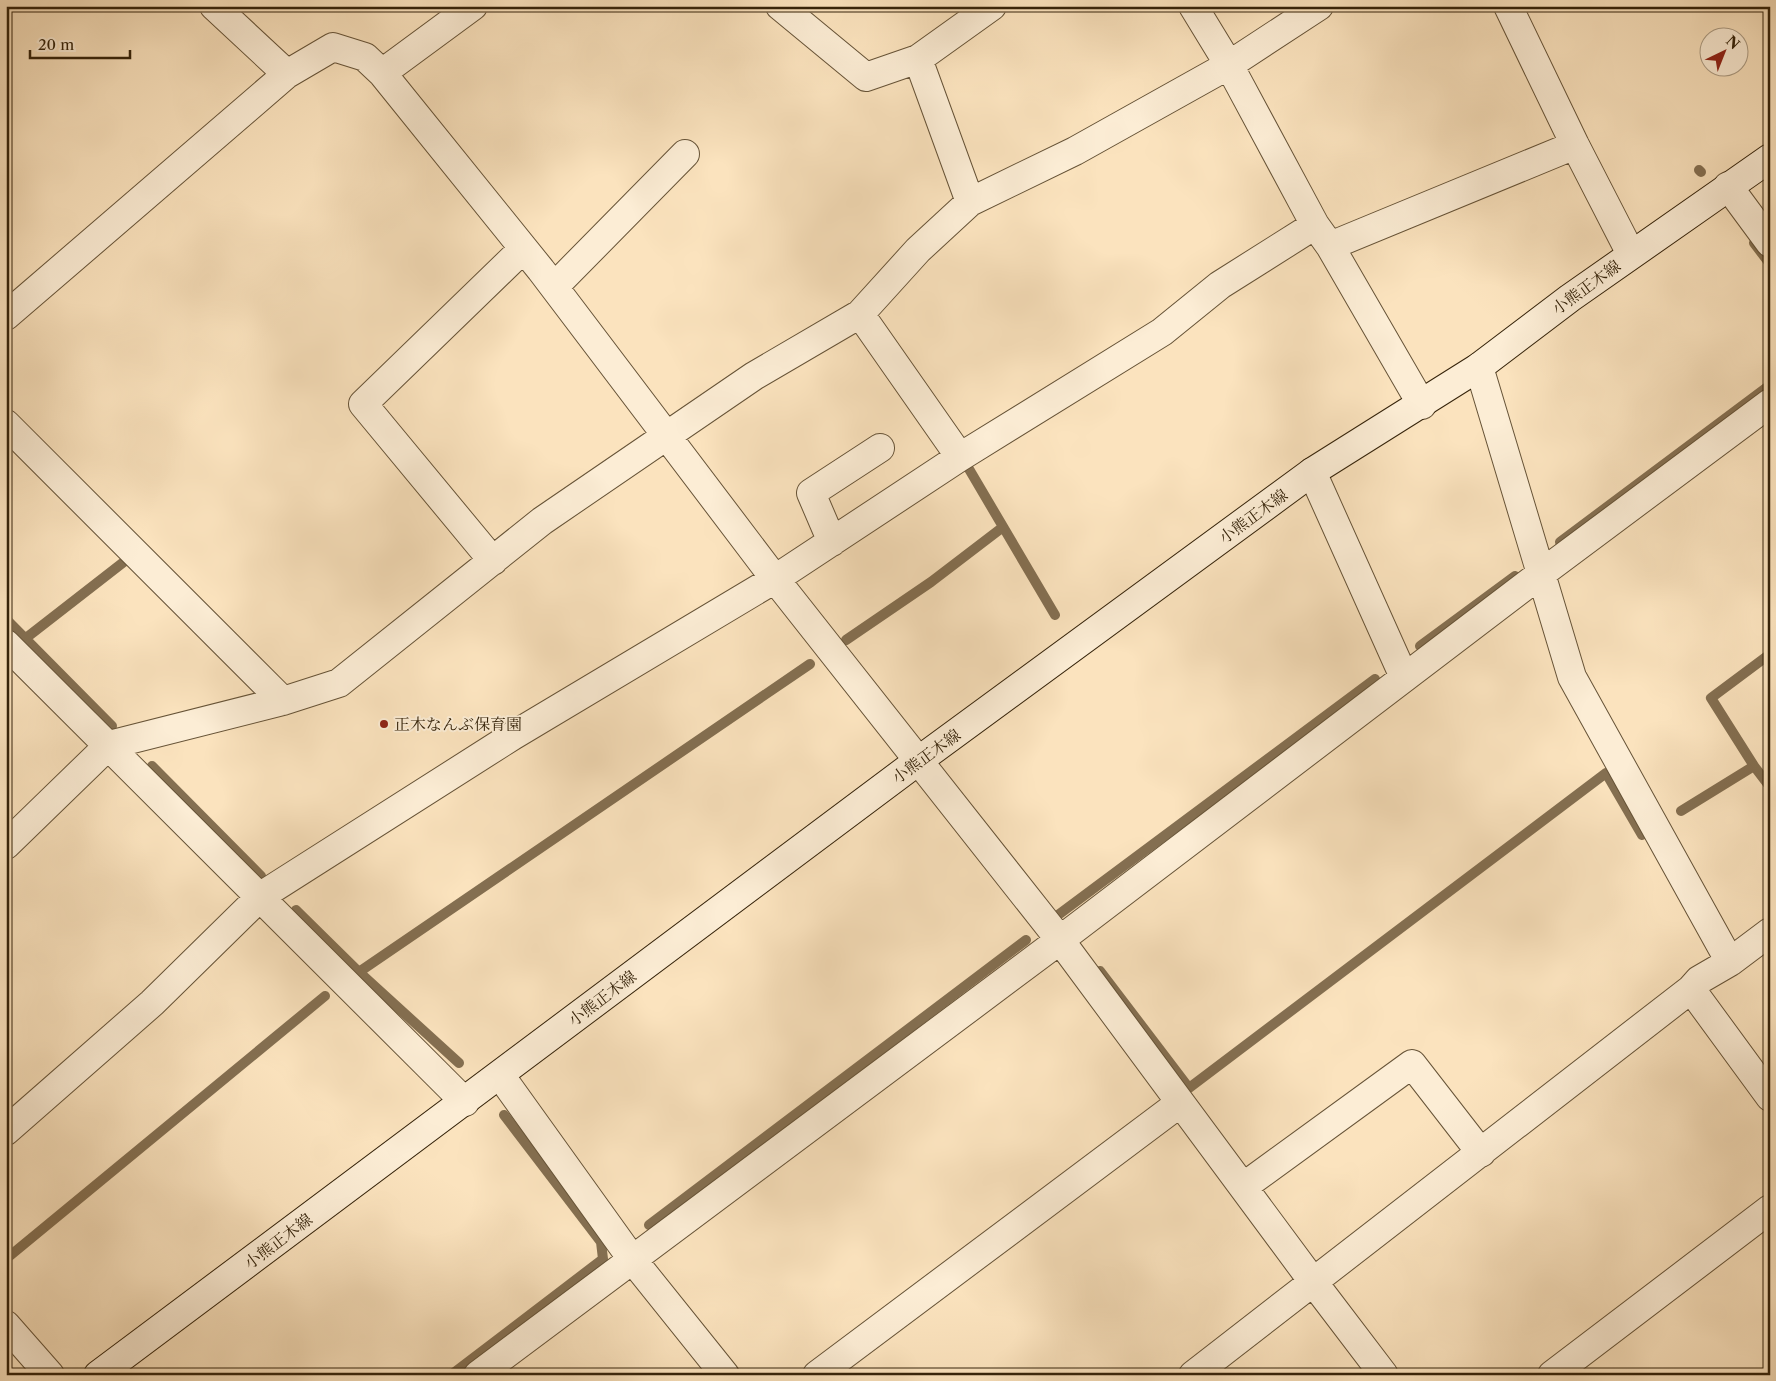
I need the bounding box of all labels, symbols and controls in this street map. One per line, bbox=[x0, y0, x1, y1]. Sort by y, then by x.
scale bar bbox=[30, 28, 130, 60]
north arrow bbox=[1698, 28, 1748, 78]
text: N bbox=[1722, 32, 1743, 53]
text: 20 m bbox=[38, 35, 74, 54]
street label: 小熊正木線 bbox=[1548, 255, 1624, 319]
street label: 小熊正木線 bbox=[1215, 484, 1291, 548]
place label: 正木なんぶ保育園 bbox=[394, 714, 522, 734]
marker: 正木なんぶ保育園 bbox=[378, 718, 390, 730]
street label: 小熊正木線 bbox=[888, 724, 964, 788]
street label: 小熊正木線 bbox=[564, 966, 640, 1030]
street label: 小熊正木線 bbox=[240, 1209, 316, 1273]

